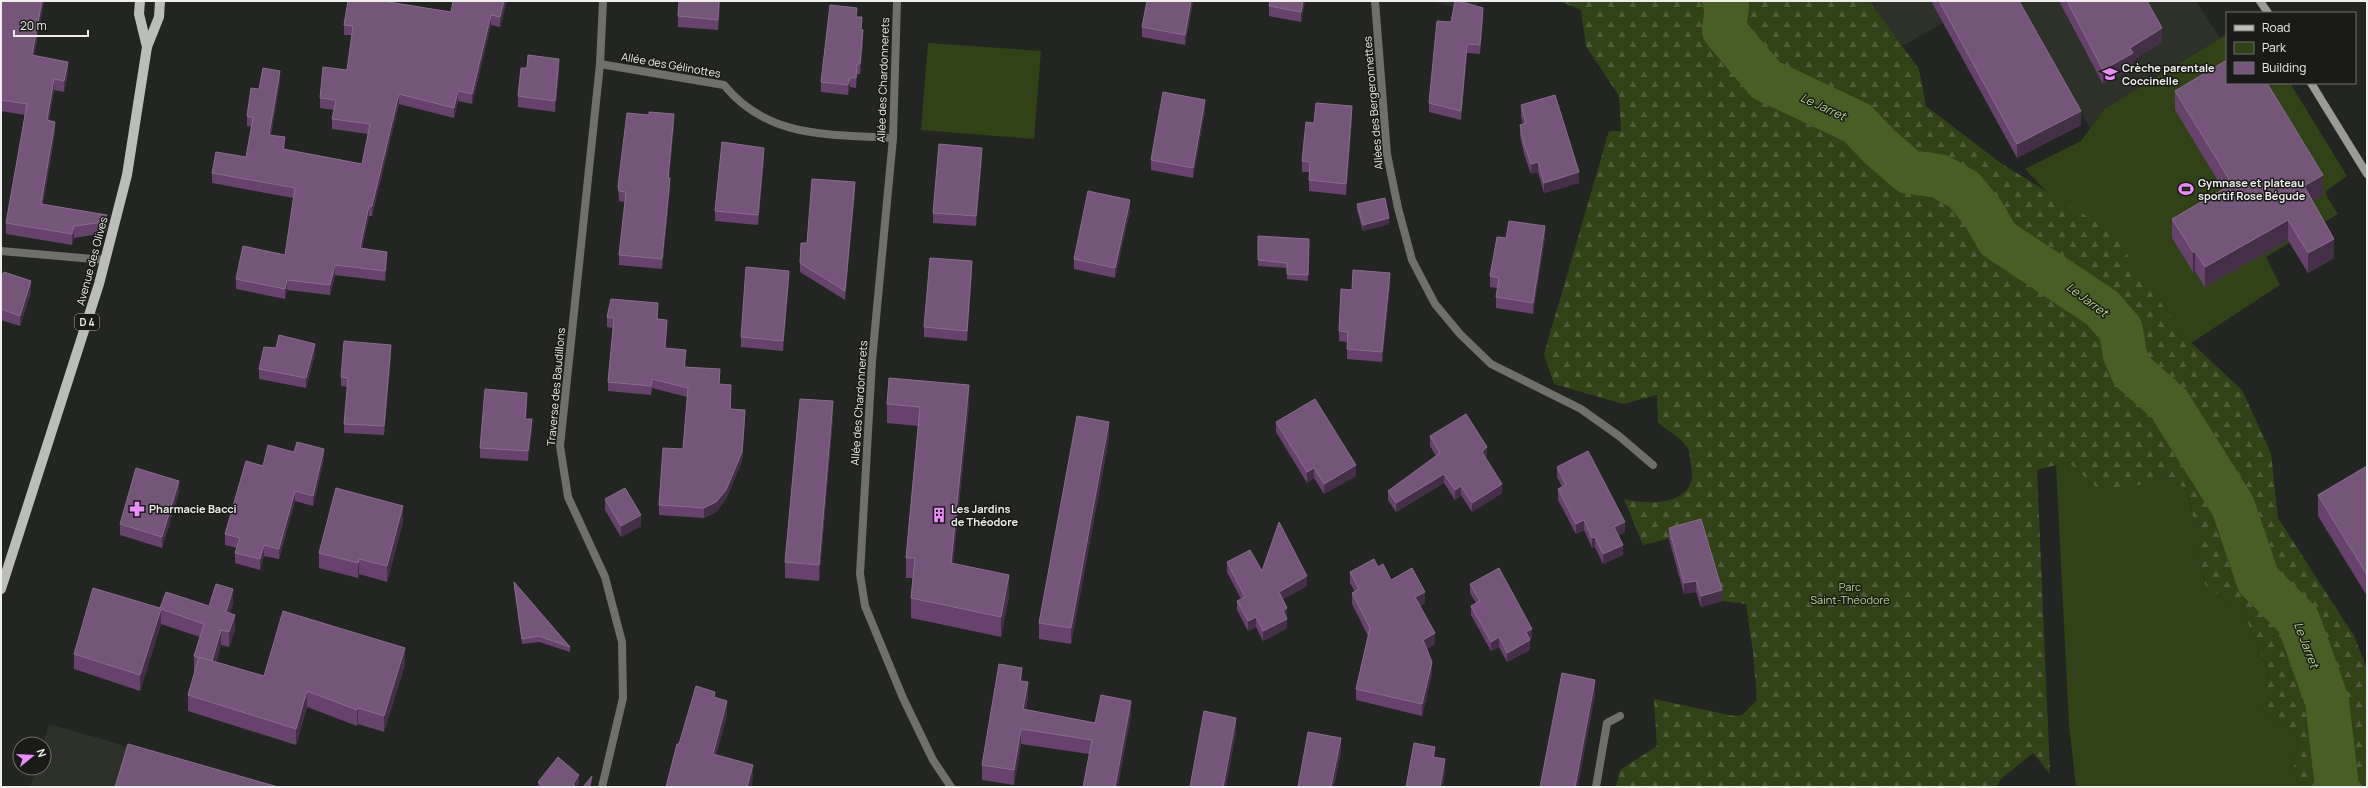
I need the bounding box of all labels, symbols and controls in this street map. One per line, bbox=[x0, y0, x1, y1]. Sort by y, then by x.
scale bar bbox=[14, 12, 88, 38]
legend bbox=[2226, 12, 2356, 84]
text: 20 m bbox=[20, 17, 47, 34]
street label: Allée des Chardonnerets bbox=[873, 17, 892, 143]
text: Road bbox=[2262, 19, 2290, 36]
street label: Allées des Bergeronnettes bbox=[1359, 35, 1386, 170]
text: Park bbox=[2262, 39, 2287, 56]
street label: Allée des Gélinottes bbox=[620, 48, 722, 81]
text: Building bbox=[2262, 59, 2306, 76]
place label: Crèche parentale Coccinelle bbox=[2122, 60, 2215, 88]
school or university icon: Crèche parentale Coccinelle bbox=[2101, 65, 2119, 83]
water label: Le Jarret bbox=[1798, 89, 1850, 125]
place label: Gymnase et plateau sportif Rose Bégude bbox=[2198, 175, 2306, 203]
sports icon: Gymnase et plateau sportif Rose Bégude bbox=[2177, 180, 2195, 198]
street label: Avenue des Olives bbox=[72, 215, 111, 307]
water label: Le Jarret bbox=[2063, 278, 2113, 322]
road number: D 4 bbox=[75, 314, 99, 330]
street label: Traverse des Baudillons bbox=[543, 327, 568, 447]
street label: Allée des Chardonnerets bbox=[847, 340, 870, 466]
pharmacy icon: Pharmacie Bacci bbox=[128, 500, 146, 518]
place label: Pharmacie Bacci bbox=[149, 501, 237, 516]
place label: Les Jardins de Théodore bbox=[951, 501, 1018, 529]
building icon: Les Jardins de Théodore bbox=[930, 506, 948, 524]
park label: Parc Saint-Théodore bbox=[1810, 579, 1890, 607]
water label: Le Jarret bbox=[2290, 619, 2323, 671]
north arrow bbox=[12, 736, 52, 776]
text: N bbox=[34, 747, 50, 759]

